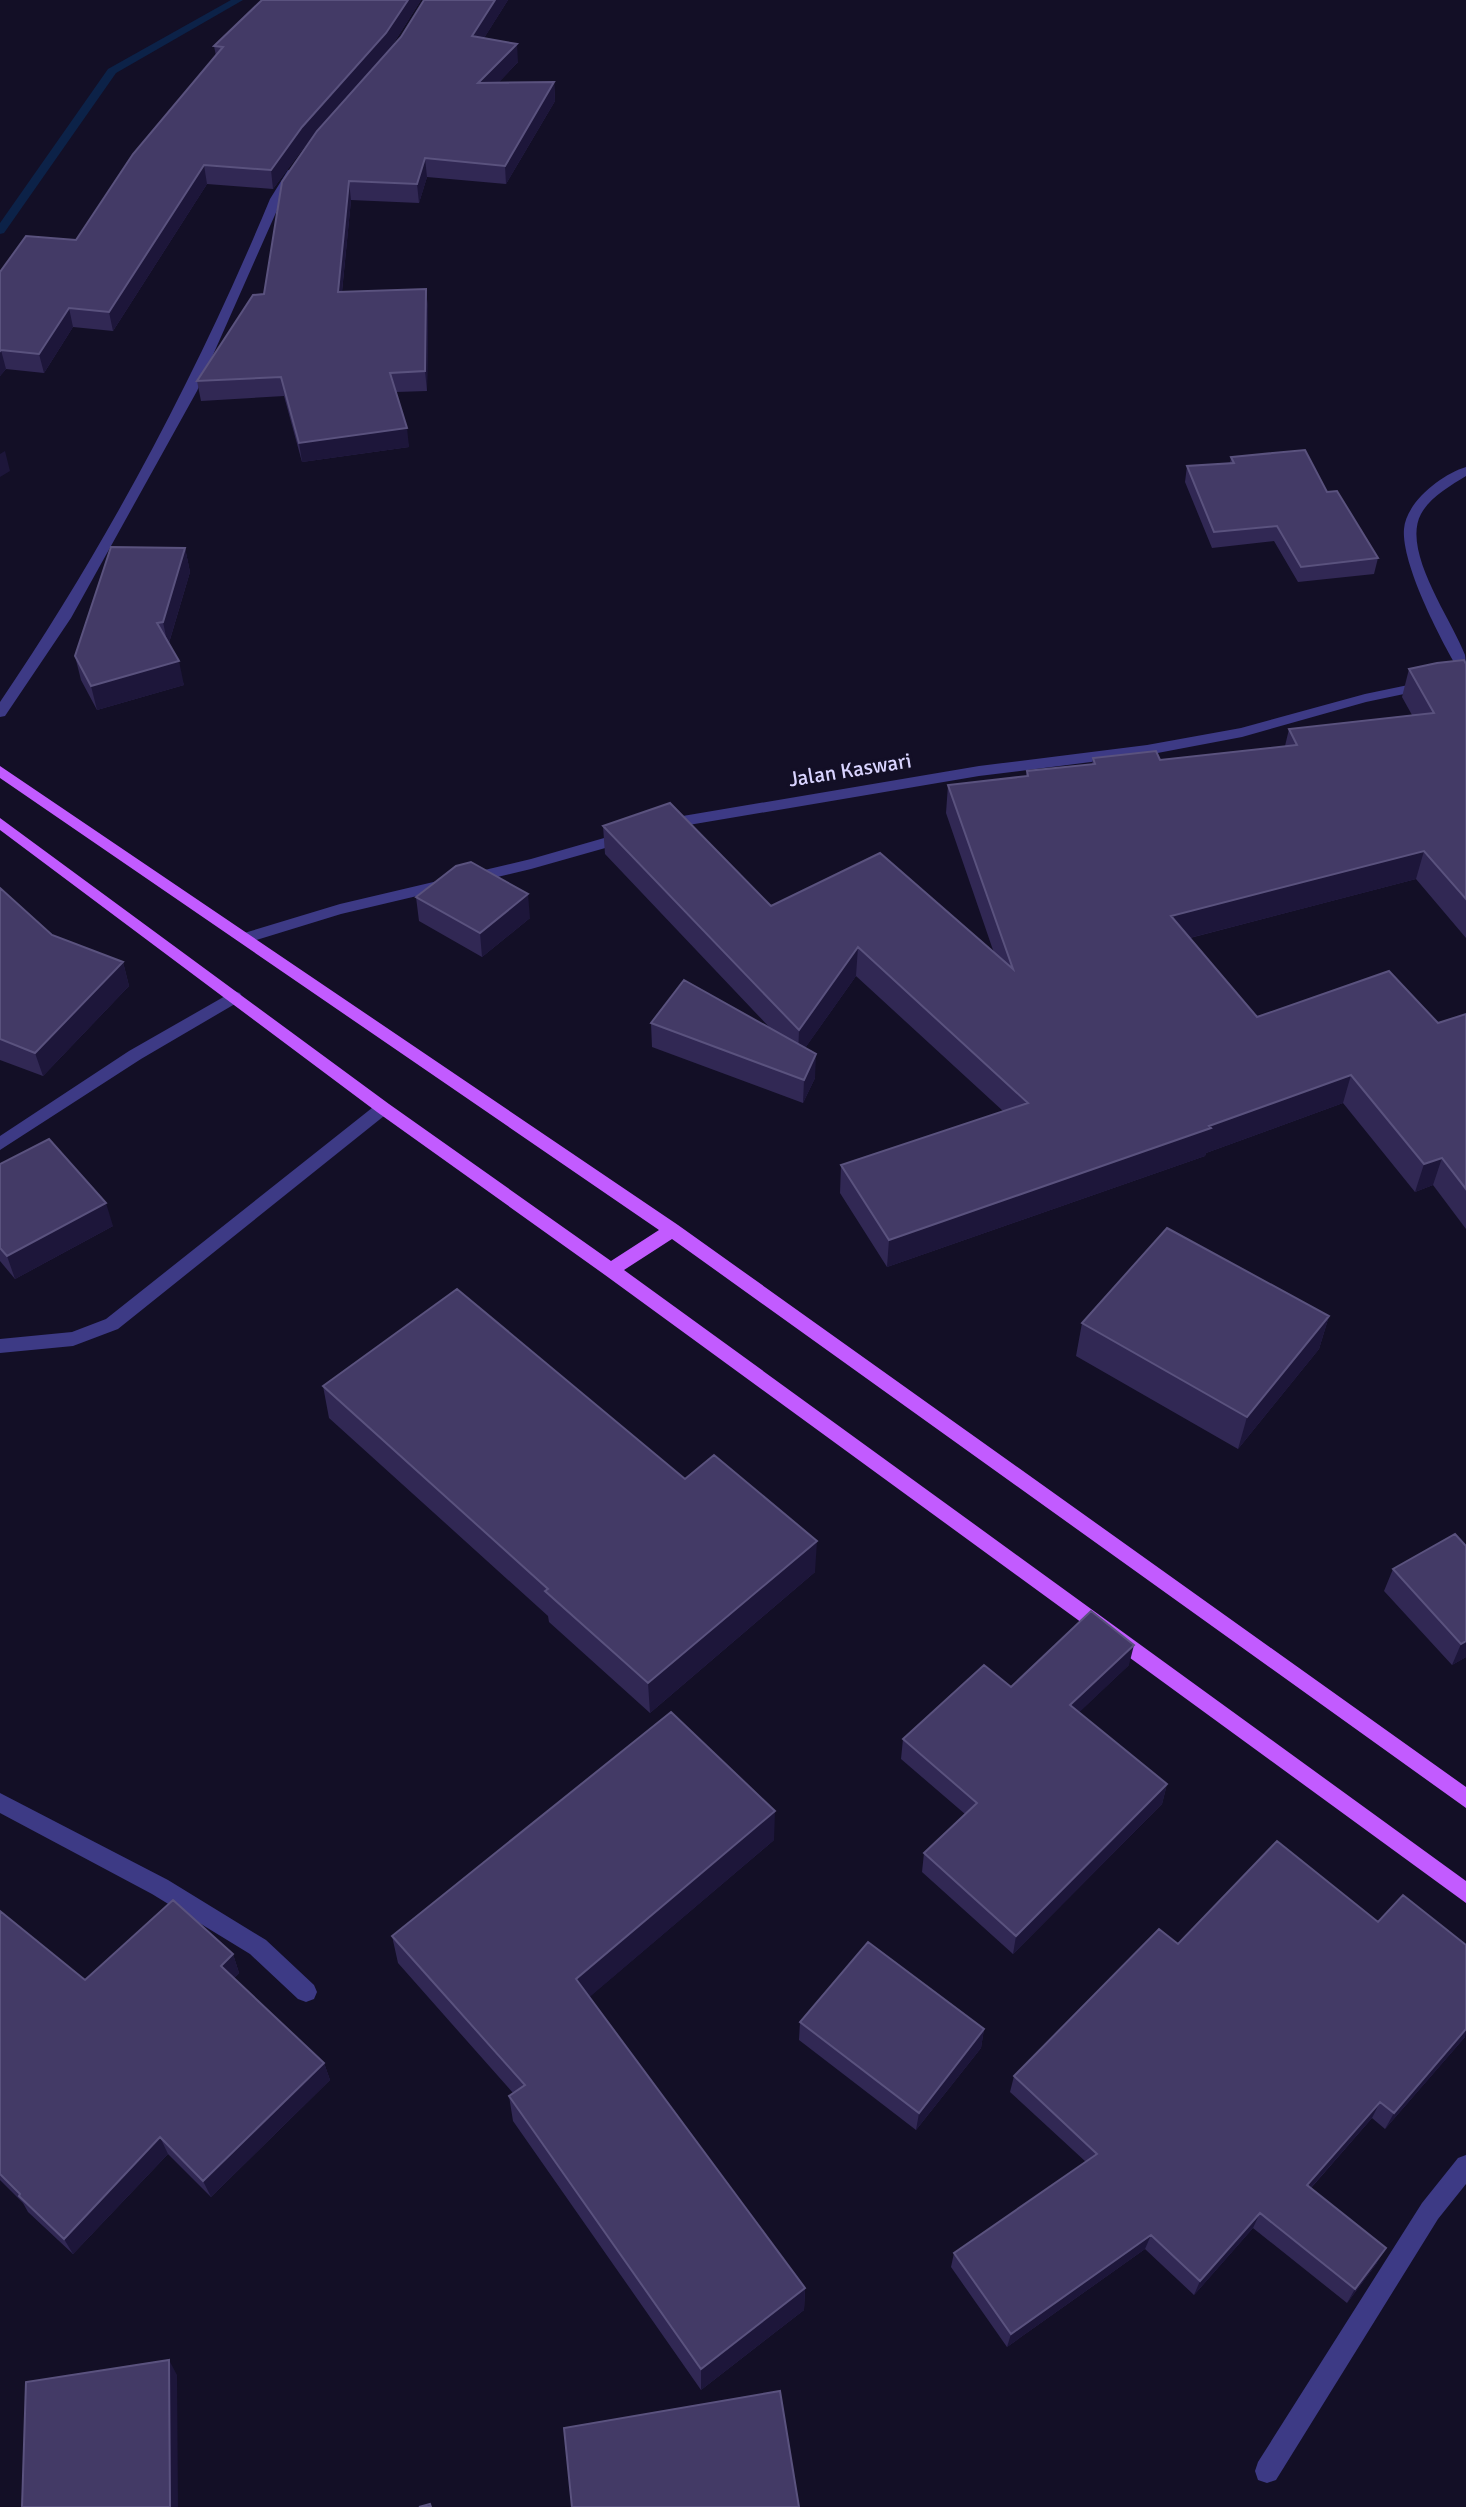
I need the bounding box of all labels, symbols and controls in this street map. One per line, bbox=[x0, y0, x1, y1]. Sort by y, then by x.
street label: Jalan Kaswari bbox=[787, 747, 913, 793]

